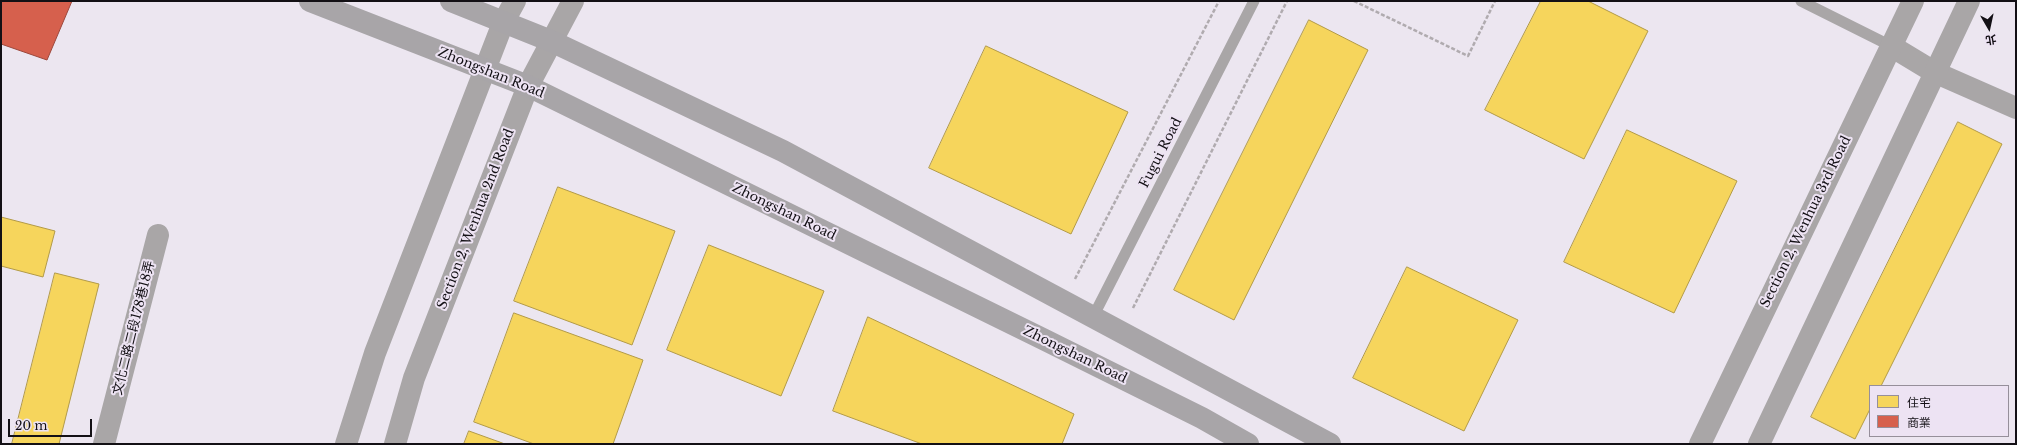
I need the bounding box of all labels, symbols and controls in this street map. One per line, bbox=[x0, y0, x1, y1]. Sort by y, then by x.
north arrow bbox=[1969, 8, 2009, 48]
text: 北 bbox=[1984, 32, 1997, 48]
street label: Zhongshan Road bbox=[435, 45, 547, 101]
street label: Fugui Road bbox=[1137, 115, 1185, 191]
street label: Section 2, Wenhua 2nd Road bbox=[434, 127, 518, 311]
street label: Section 2, Wenhua 3rd Road bbox=[1758, 134, 1854, 310]
street label: Zhongshan Road bbox=[730, 180, 838, 244]
street label: 文化二路二段178巷18弄 bbox=[110, 259, 158, 397]
street label: Zhongshan Road bbox=[1021, 323, 1129, 387]
legend bbox=[1869, 385, 2009, 437]
text: 住宅 bbox=[1907, 395, 1931, 410]
scale bar bbox=[10, 411, 94, 437]
text: 商業 bbox=[1907, 415, 1931, 430]
text: 20 m bbox=[15, 418, 47, 433]

